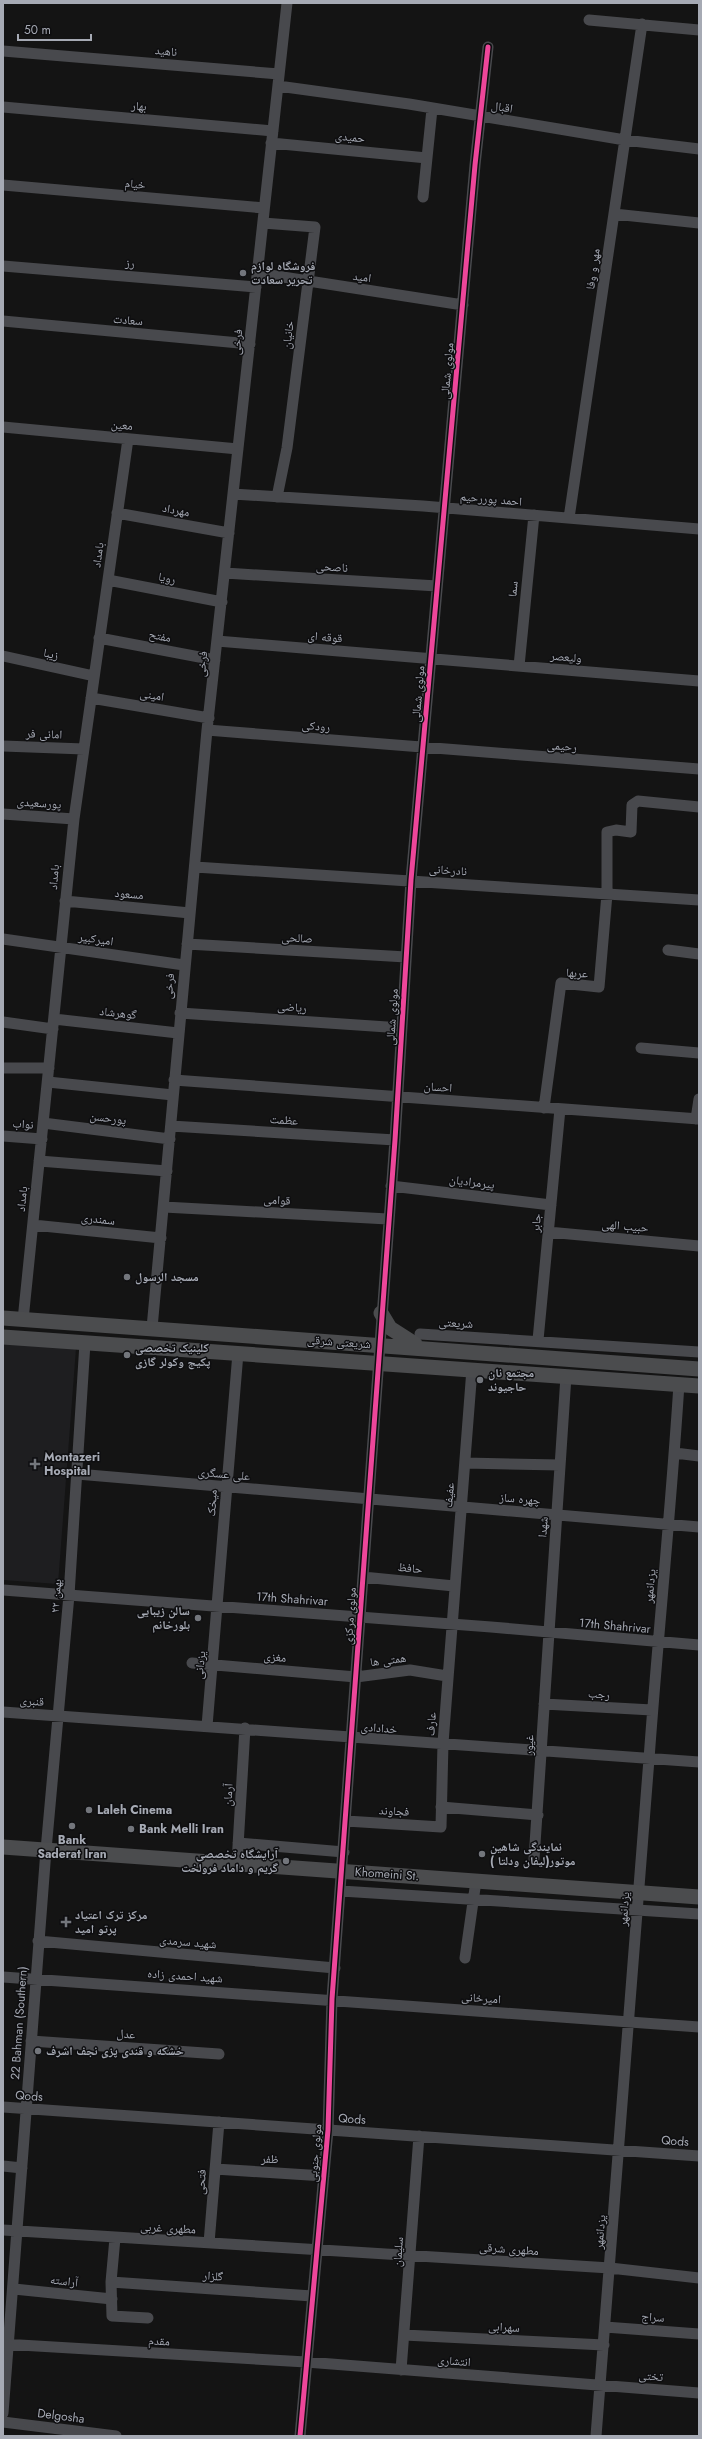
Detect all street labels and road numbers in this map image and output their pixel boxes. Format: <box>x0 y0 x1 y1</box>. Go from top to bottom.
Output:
street label: ناهید <box>154 41 178 61</box>
street label: بهار <box>129 96 148 116</box>
street label: اقبال <box>490 96 514 118</box>
street label: حمیدی <box>334 126 366 148</box>
street label: خیام <box>124 174 147 194</box>
street label: مهر و وفا <box>581 247 605 291</box>
street label: رز <box>124 254 136 272</box>
street label: امید <box>352 267 372 287</box>
street label: سعادت <box>112 310 144 330</box>
street label: خانیان <box>277 319 299 350</box>
street label: فرخی <box>227 328 247 356</box>
street label: مولوی شمالی <box>436 342 458 400</box>
street label: معین <box>110 415 134 435</box>
street label: احمد پوررحیم <box>459 487 523 511</box>
street label: مهرداد <box>161 499 191 521</box>
street label: بامداد <box>87 541 109 569</box>
street label: ناصحی <box>316 557 348 577</box>
street label: رویا <box>157 568 178 589</box>
street label: سما <box>503 580 523 598</box>
street label: مفتح <box>147 625 173 647</box>
street label: قوقه ای <box>307 627 343 647</box>
street label: زیبا <box>42 644 61 664</box>
street label: ولیعصر <box>548 647 583 667</box>
street label: فرخی <box>192 650 212 678</box>
street label: مولوی شمالی <box>407 665 429 723</box>
street label: امینی <box>139 684 166 706</box>
street label: رودکی <box>301 716 331 736</box>
street label: امانی فر <box>24 724 63 744</box>
street label: رحیمی <box>547 736 578 756</box>
street label: پورسعیدی <box>16 792 62 814</box>
street label: نادرخانی <box>428 860 468 880</box>
street label: بامداد <box>44 864 64 890</box>
street label: مسعود <box>114 884 144 904</box>
street label: امیرکبیر <box>76 928 115 950</box>
street label: صالحی <box>281 928 313 948</box>
street label: عربها <box>566 963 588 983</box>
street label: فرخی <box>159 972 179 1000</box>
street label: مولوی شمالی <box>381 988 403 1046</box>
street label: ریاضی <box>277 997 308 1017</box>
street label: گوهرشاد <box>98 1002 138 1024</box>
street label: احسان <box>423 1077 453 1097</box>
street label: پورحسن <box>89 1107 128 1129</box>
street label: عظمت <box>269 1110 299 1130</box>
street label: نواب <box>12 1114 34 1134</box>
street label: پیرمرادیان <box>448 1170 496 1194</box>
street label: بامداد <box>12 1185 32 1213</box>
street label: قوامی <box>263 1190 291 1210</box>
street label: سمندری <box>80 1208 116 1230</box>
street label: جابر <box>526 1212 546 1234</box>
street label: حبیب الهی <box>601 1215 650 1237</box>
street label: شریعتی <box>438 1313 474 1333</box>
street label: شریعتی شرقی <box>306 1331 372 1353</box>
street label: علی عسگری <box>197 1463 251 1485</box>
street label: عفیف <box>439 1482 459 1508</box>
street label: چهره ساز <box>498 1488 542 1510</box>
street label: میخک <box>202 1489 222 1517</box>
street label: شهدا <box>533 1516 553 1538</box>
street label: حافظ <box>397 1558 424 1578</box>
street label: یزدانمهر <box>639 1568 661 1605</box>
street label: ۲۲ بهمن <box>46 1578 66 1614</box>
street label: مولوی مرکزی <box>339 1587 361 1645</box>
street label: 17th Shahrivar <box>256 1588 329 1611</box>
street label: 17th Shahrivar <box>578 1614 652 1638</box>
street label: مغزی <box>263 1647 287 1667</box>
street label: همتی ها <box>369 1649 407 1671</box>
street label: یزدانی <box>190 1650 210 1680</box>
street label: رجب <box>587 1684 611 1704</box>
street label: قنبری <box>19 1691 45 1711</box>
street label: عارف <box>421 1711 441 1737</box>
street label: خدادادی <box>360 1718 398 1738</box>
street label: غیور <box>519 1734 539 1757</box>
street label: آرمان <box>218 1782 238 1807</box>
street label: فجاوند <box>378 1801 410 1821</box>
street label: Khomeini St. <box>354 1863 420 1885</box>
street label: یزدانمهر <box>614 1891 634 1928</box>
street label: شهید سرمدی <box>159 1931 217 1953</box>
street label: شهید احمدی زاده <box>147 1964 223 1988</box>
street label: 22 Bahman (Southern) <box>6 1966 32 2080</box>
street label: امیرخانی <box>461 1988 502 2008</box>
street label: عدل <box>116 2024 136 2044</box>
street label: Qods <box>15 2086 44 2106</box>
street label: Qods <box>338 2109 367 2129</box>
street label: مولوی جنوبی <box>303 2123 327 2183</box>
street label: Qods <box>661 2131 690 2151</box>
street label: ظفر <box>260 2150 279 2168</box>
street label: فتحی <box>191 2169 211 2195</box>
street label: یزدانمهر <box>589 2214 610 2251</box>
street label: مطهری غربی <box>140 2218 196 2238</box>
street label: سلیمان <box>388 2236 408 2268</box>
street label: مطهری شرقی <box>479 2238 539 2260</box>
street label: گلزار <box>201 2266 224 2286</box>
street label: آراسته <box>49 2271 80 2292</box>
street label: سراج <box>641 2307 665 2327</box>
street label: سهرابی <box>488 2317 520 2337</box>
street label: مقدم <box>148 2331 170 2351</box>
street label: انتشاری <box>437 2351 471 2371</box>
street label: تختی <box>638 2366 665 2386</box>
street label: Delgosha <box>36 2404 86 2428</box>

